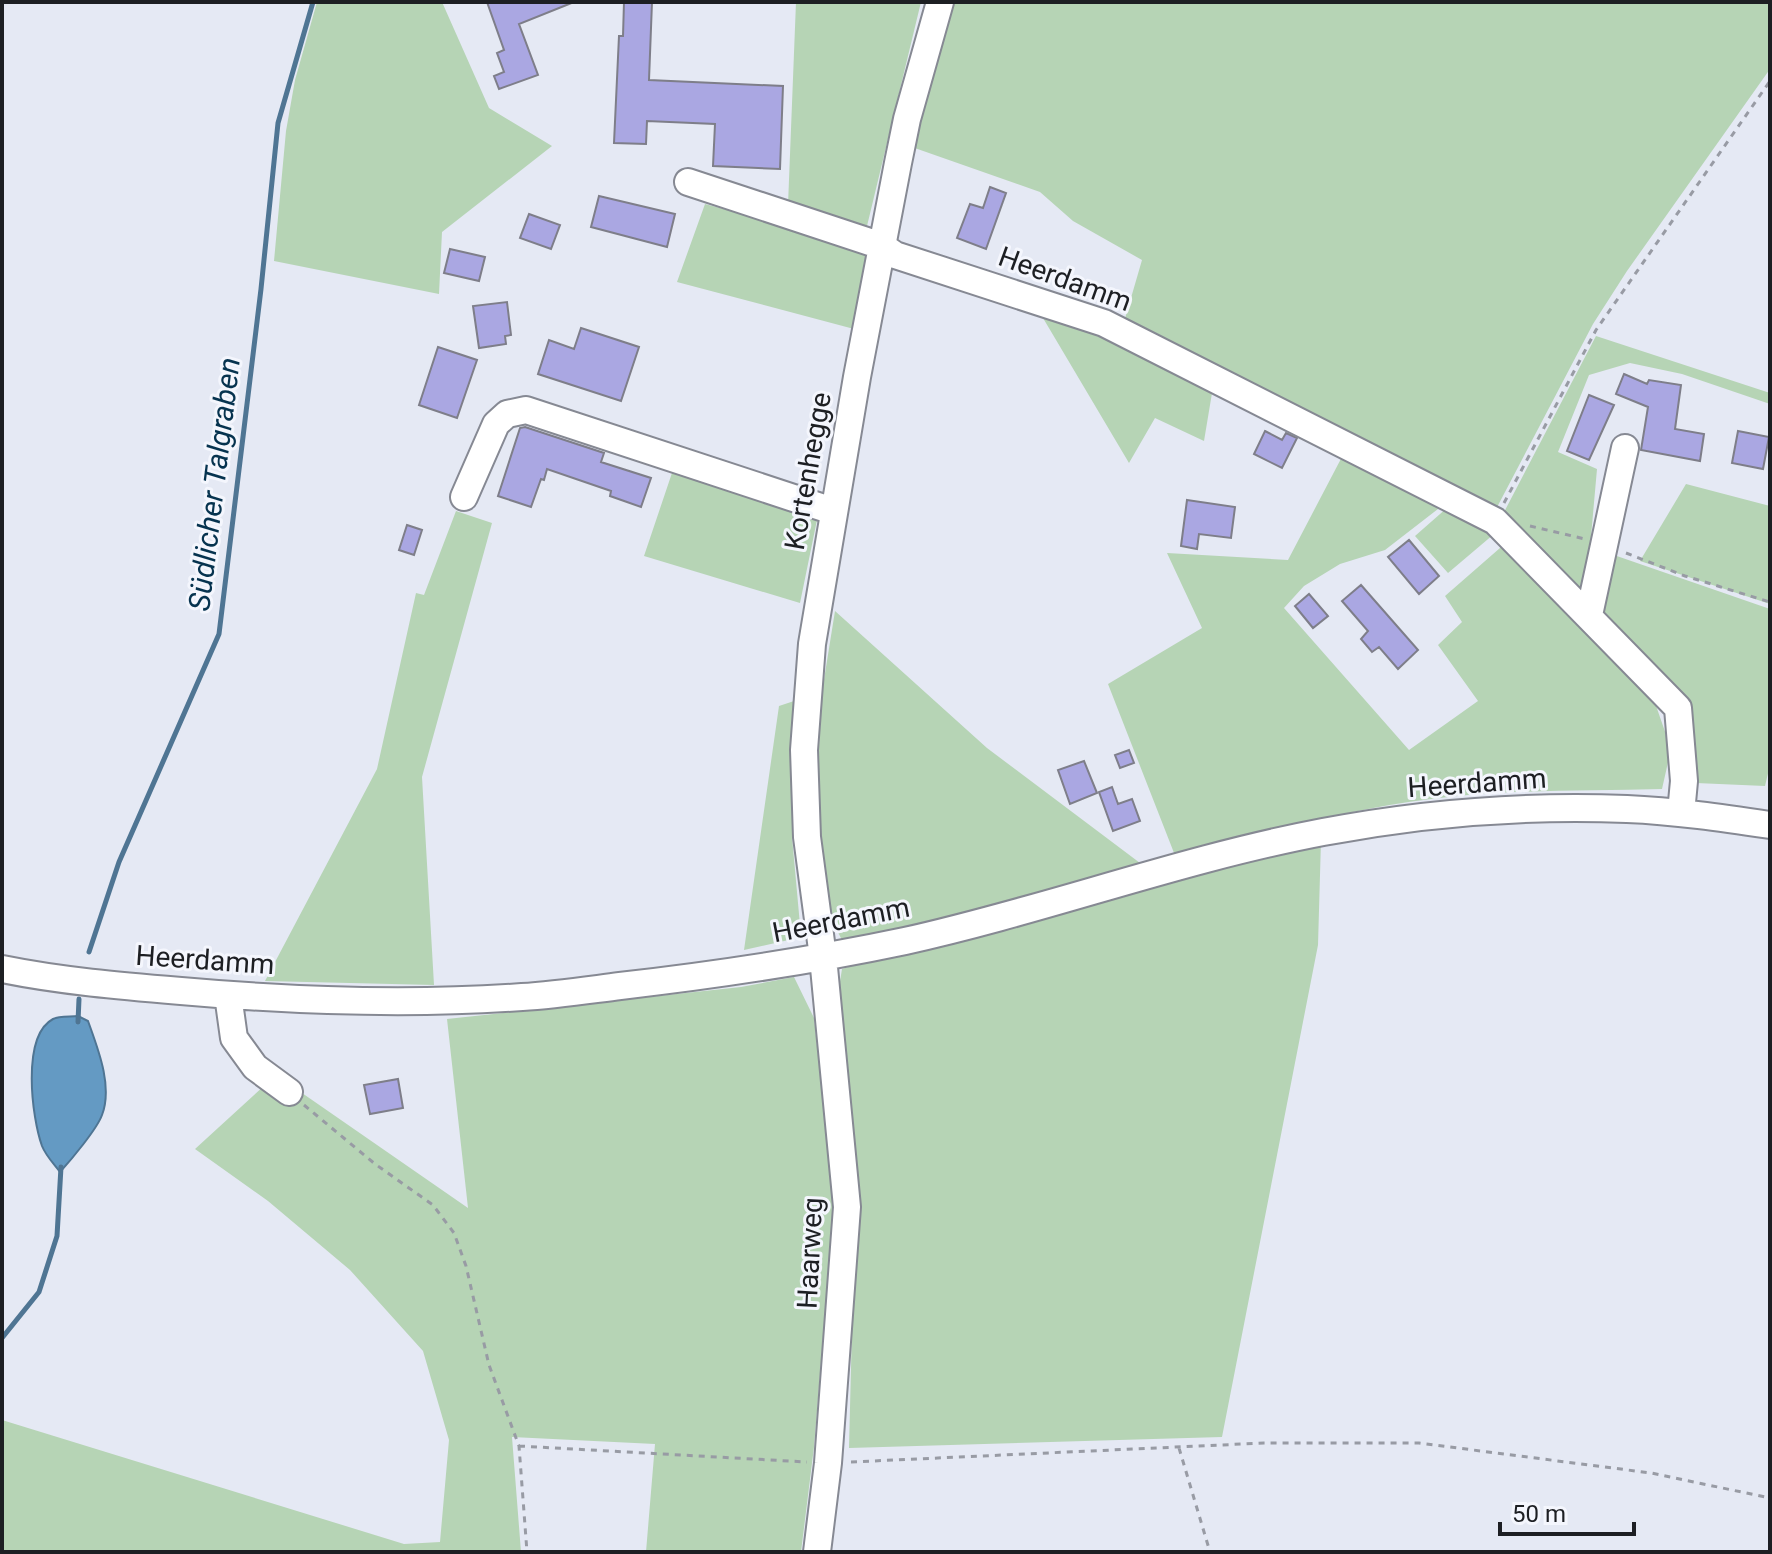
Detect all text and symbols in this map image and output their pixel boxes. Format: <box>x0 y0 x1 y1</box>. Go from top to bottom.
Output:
street label: Heerdamm <box>994 240 1136 318</box>
water label: Südlicher Talgraben <box>181 355 247 613</box>
street label: Kortenhegge <box>778 390 838 552</box>
street label: Heerdamm <box>1407 762 1547 804</box>
street label: Heerdamm <box>770 891 912 949</box>
street label: Heerdamm <box>135 939 275 981</box>
street label: Haarweg <box>791 1196 829 1310</box>
scale bar <box>1500 1486 1634 1536</box>
text: 50 m <box>1512 1500 1566 1528</box>

